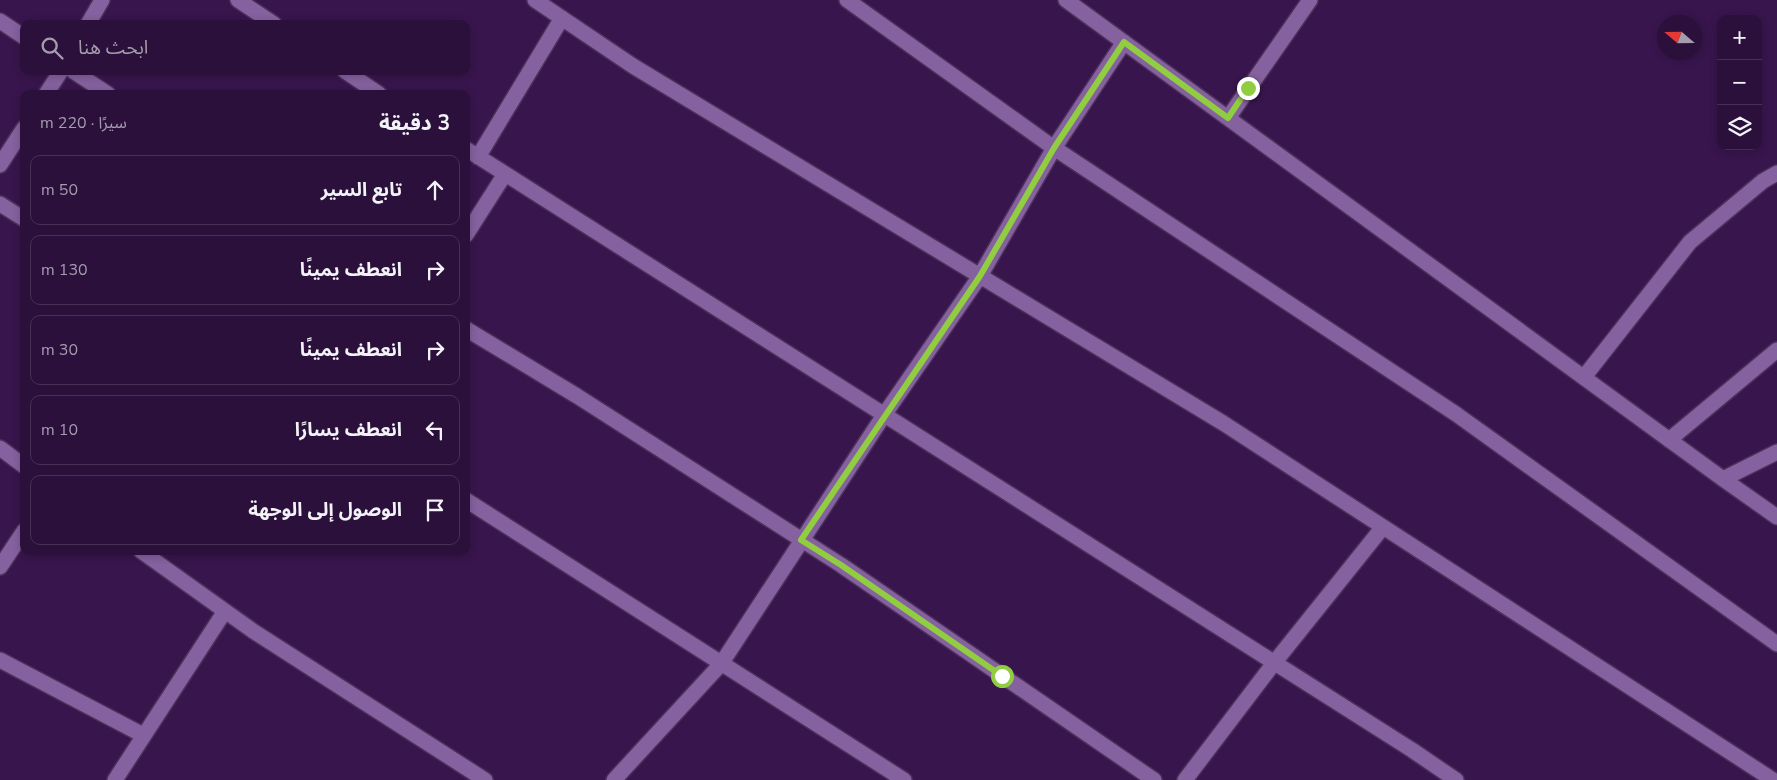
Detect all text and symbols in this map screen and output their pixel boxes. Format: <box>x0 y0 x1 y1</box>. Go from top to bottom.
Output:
north arrow <box>1657 15 1702 60</box>
map controls <box>1717 15 1762 150</box>
button: + <box>1717 15 1762 60</box>
search box <box>20 20 470 75</box>
icon: search <box>38 34 66 62</box>
text: ابحث هنا <box>78 35 148 61</box>
button: − <box>1717 60 1762 105</box>
route end <box>1237 77 1260 100</box>
button: layers <box>1717 105 1762 150</box>
text: 3 دقيقة <box>379 109 450 137</box>
text: سيرًا · 220 m <box>40 112 127 134</box>
icon: ahead <box>421 176 449 204</box>
text: تابع السير <box>321 177 402 203</box>
text: 50 m <box>41 179 78 201</box>
icon: right <box>421 256 449 284</box>
text: انعطف يمينًا <box>300 257 402 283</box>
text: 130 m <box>41 259 88 281</box>
icon: right <box>421 336 449 364</box>
text: انعطف يمينًا <box>300 337 402 363</box>
text: 30 m <box>41 339 78 361</box>
icon: left <box>421 416 449 444</box>
text: انعطف يسارًا <box>295 417 402 443</box>
text: 10 m <box>41 419 78 441</box>
icon: arrive <box>421 496 449 524</box>
text: الوصول إلى الوجهة <box>248 497 402 523</box>
route start <box>991 665 1014 688</box>

